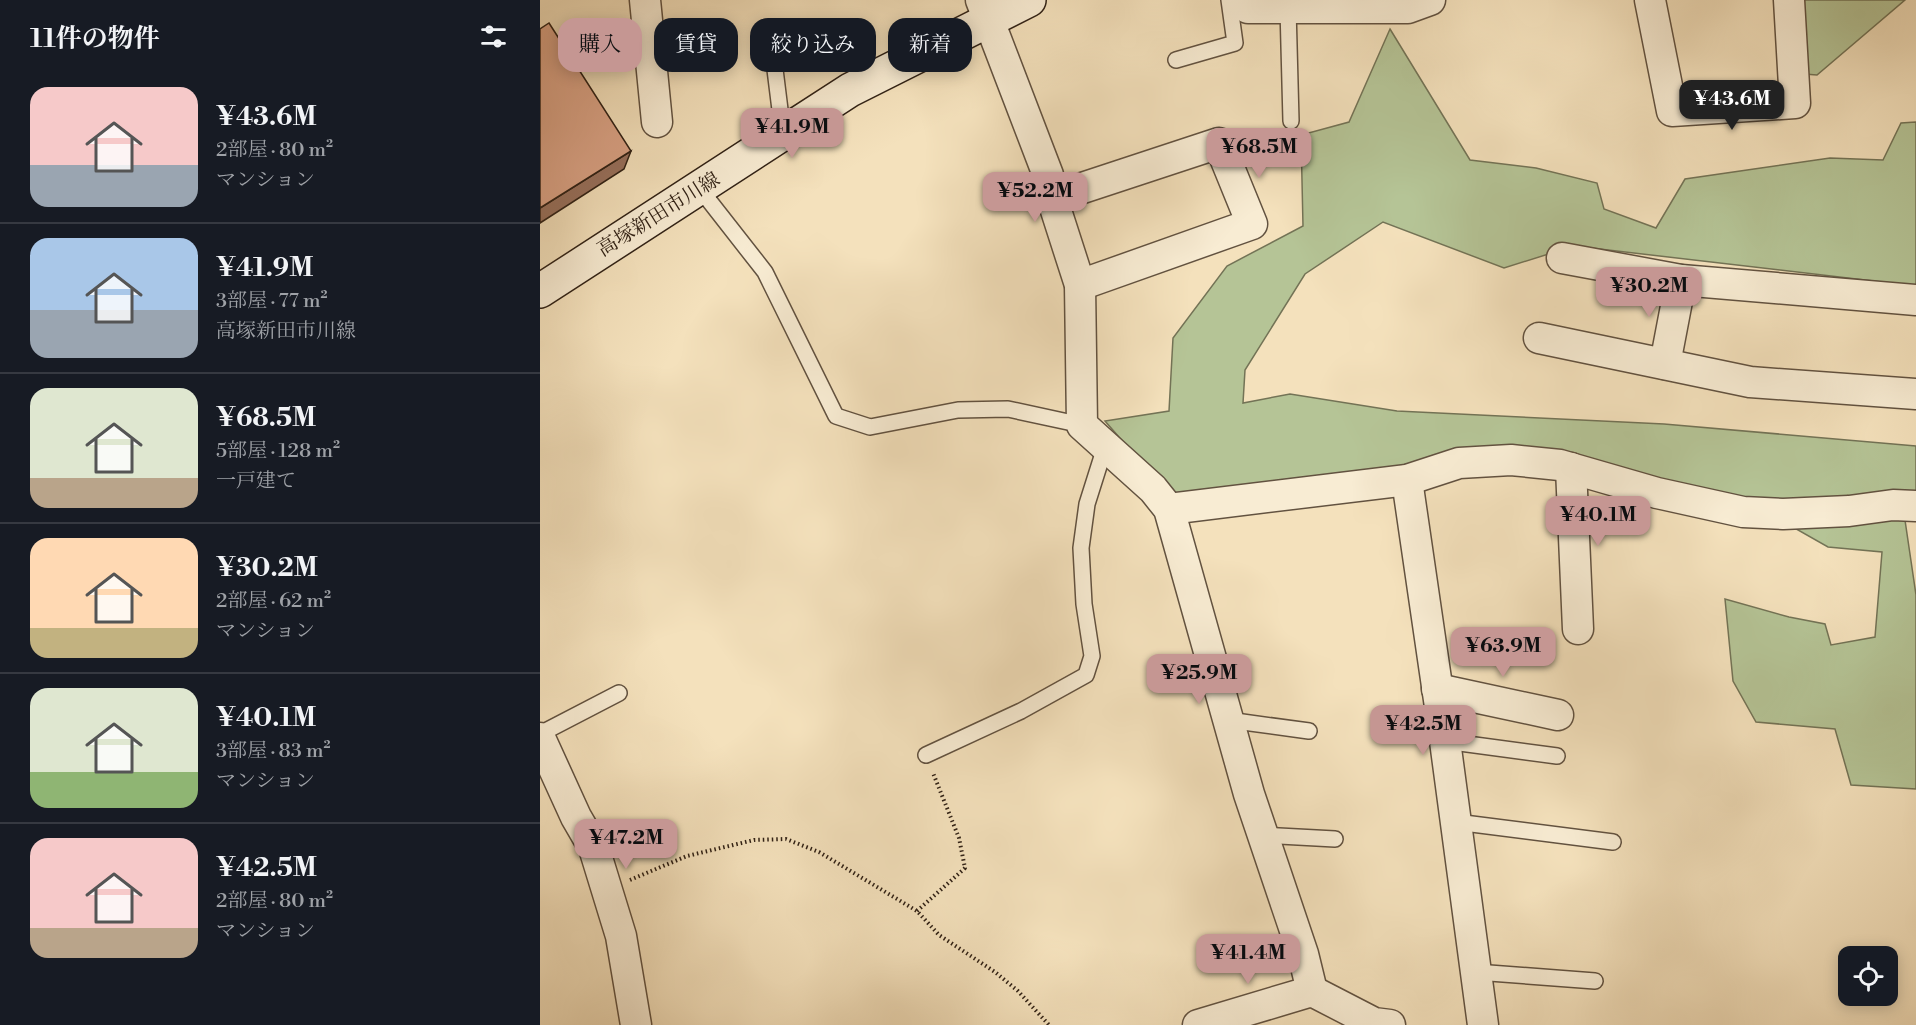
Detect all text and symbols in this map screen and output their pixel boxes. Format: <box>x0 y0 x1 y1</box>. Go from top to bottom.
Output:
chip: 購入 <box>558 18 642 72</box>
chip: 賃貸 <box>654 18 738 72</box>
chip: 絞り込み <box>750 18 876 72</box>
chip: 新着 <box>888 18 972 72</box>
icon: filters <box>477 20 510 53</box>
text: 11件の物件 <box>30 23 160 55</box>
pin: ¥43.6M <box>1683 80 1781 131</box>
text: ¥43.6M <box>1693 87 1771 112</box>
text: ¥43.6M <box>216 101 317 133</box>
pin: ¥41.9M <box>743 108 841 159</box>
icon: home <box>78 111 150 183</box>
text: ¥41.9M <box>755 115 829 140</box>
pin: ¥68.5M <box>1210 128 1308 179</box>
text: ¥68.5M <box>1220 135 1298 160</box>
text: 2部屋 · 80 m² <box>216 138 333 163</box>
street label: 高塚新田市川線 <box>593 167 725 263</box>
text: マンション <box>216 168 315 193</box>
pin: ¥52.2M <box>986 172 1084 223</box>
text: ¥52.2M <box>997 179 1073 204</box>
text: ¥41.9M <box>216 252 313 284</box>
icon: home <box>78 262 150 334</box>
pin: ¥30.2M <box>1600 267 1698 318</box>
text: ¥30.2M <box>1610 274 1688 299</box>
text: 3部屋 · 77 m² <box>216 289 327 314</box>
text: 高塚新田市川線 <box>216 319 356 344</box>
text: ¥68.5M <box>216 402 316 434</box>
icon: home <box>78 412 150 484</box>
text: 5部屋 · 128 m² <box>216 439 340 464</box>
text: 一戸建て <box>216 469 296 494</box>
pin: ¥40.1M <box>1549 496 1647 547</box>
text: ¥40.1M <box>1559 503 1637 528</box>
text: ¥30.2M <box>216 552 318 584</box>
icon: home <box>78 562 150 634</box>
text: 2部屋 · 62 m² <box>216 589 331 614</box>
text: マンション <box>216 619 315 644</box>
pin: ¥63.9M <box>1454 627 1552 678</box>
text: ¥63.9M <box>1465 634 1541 659</box>
pin: ¥25.9M <box>1150 654 1248 705</box>
text: ¥25.9M <box>1161 661 1237 686</box>
text: ¥40.1M <box>216 702 316 734</box>
pin: ¥42.5M <box>1374 705 1472 756</box>
icon: home <box>78 712 150 784</box>
text: ¥42.5M <box>1384 712 1462 737</box>
text: 3部屋 · 83 m² <box>216 739 331 764</box>
text: マンション <box>216 769 315 794</box>
pin: ¥47.2M <box>577 819 675 870</box>
text: ¥47.2M <box>588 826 664 851</box>
text: ¥42.5M <box>216 852 317 884</box>
icon: home <box>78 862 150 934</box>
text: 2部屋 · 80 m² <box>216 889 333 914</box>
text: マンション <box>216 919 315 944</box>
pin: ¥41.4M <box>1199 934 1297 985</box>
text: ¥41.4M <box>1210 941 1286 966</box>
map controls <box>1838 946 1898 1006</box>
button: locate <box>1838 946 1898 1006</box>

